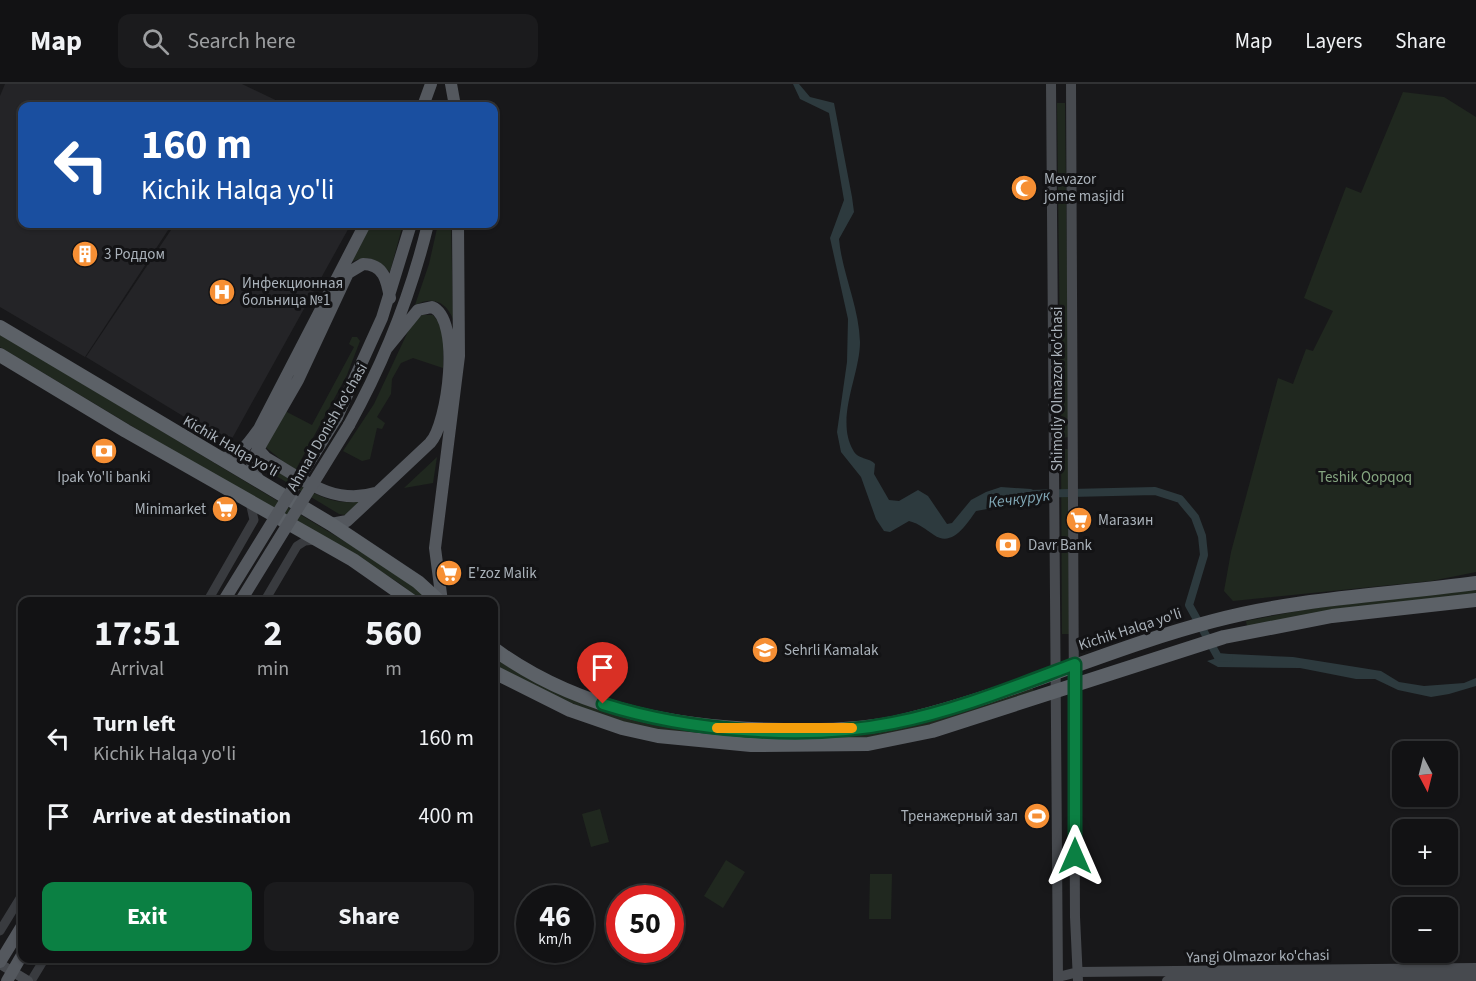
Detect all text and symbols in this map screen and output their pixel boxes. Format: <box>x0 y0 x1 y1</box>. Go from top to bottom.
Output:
search box <box>118 14 538 68</box>
text: Map <box>30 21 82 61</box>
icon: search <box>139 25 172 58</box>
text: Search here <box>187 25 296 57</box>
text: Map <box>1235 26 1272 56</box>
text: Layers <box>1305 26 1362 56</box>
text: Share <box>1395 26 1446 56</box>
text: 160 m <box>141 115 252 175</box>
icon: left <box>42 126 120 204</box>
place label: Mevazor jome masjidi <box>1043 169 1124 207</box>
text: Kichik Halqa yo'li <box>141 171 334 210</box>
mosque icon: Mevazor jome masjidi <box>1009 173 1039 203</box>
building icon: 3 Роддом <box>70 239 100 269</box>
place label: 3 Роддом <box>104 244 165 265</box>
place label: Инфекционная больница №1 <box>242 273 343 311</box>
hospital icon: Инфекционная больница №1 <box>207 277 237 307</box>
street label: Shimoliy Olmazor ko'chasi <box>1047 307 1068 471</box>
street label: Ahmad Donish ko'chasi <box>282 359 373 495</box>
street label: Kichik Halqa yo'li <box>179 410 283 482</box>
bank icon: Ipak Yo'li banki <box>89 436 119 466</box>
place label: Ipak Yo'li banki <box>57 467 151 488</box>
park label: Teshik Qopqoq <box>1318 467 1412 488</box>
water label: Кечкурук <box>987 484 1052 514</box>
supermarket icon: Minimarket <box>210 494 240 524</box>
place label: Minimarket <box>135 499 206 520</box>
supermarket icon: Магазин <box>1064 505 1094 535</box>
place label: Магазин <box>1098 510 1153 531</box>
bank icon: Davr Bank <box>993 530 1023 560</box>
place label: Davr Bank <box>1028 535 1093 556</box>
supermarket icon: E'zoz Malik <box>434 558 464 588</box>
place label: E'zoz Malik <box>468 563 537 584</box>
street label: Kichik Halqa yo'li <box>1076 603 1184 656</box>
text: 17:51 <box>94 608 181 659</box>
text: 2 <box>263 608 282 659</box>
text: 560 <box>365 608 422 659</box>
school or university icon: Sehrli Kamalak <box>750 635 780 665</box>
place label: Sehrli Kamalak <box>784 640 879 661</box>
pin <box>577 642 628 704</box>
icon: arrive <box>586 651 619 684</box>
text: Arrival <box>110 655 164 683</box>
text: min <box>257 655 289 683</box>
text: m <box>385 655 402 683</box>
text: Turn left <box>93 708 175 740</box>
icon: left <box>42 722 75 755</box>
text: 160 m <box>419 722 474 754</box>
text: Kichik Halqa yo'li <box>93 740 236 768</box>
north arrow <box>1392 741 1458 807</box>
map controls <box>1392 741 1458 963</box>
icon: arrive <box>42 800 75 833</box>
text: Arrive at destination <box>93 800 291 832</box>
text: 400 m <box>419 800 474 832</box>
sports icon: Тренажерный зал <box>1022 801 1052 831</box>
place label: Тренажерный зал <box>901 806 1018 827</box>
button: + <box>1392 819 1458 885</box>
position arrow <box>1043 824 1107 888</box>
button: Exit <box>42 882 252 951</box>
button: Share <box>264 882 474 951</box>
speed limit sign: 50 <box>606 885 684 963</box>
text: 46 <box>539 895 571 938</box>
button: − <box>1392 897 1458 963</box>
text: km/h <box>538 929 572 950</box>
street label: Yangi Olmazor ko'chasi <box>1185 945 1330 968</box>

